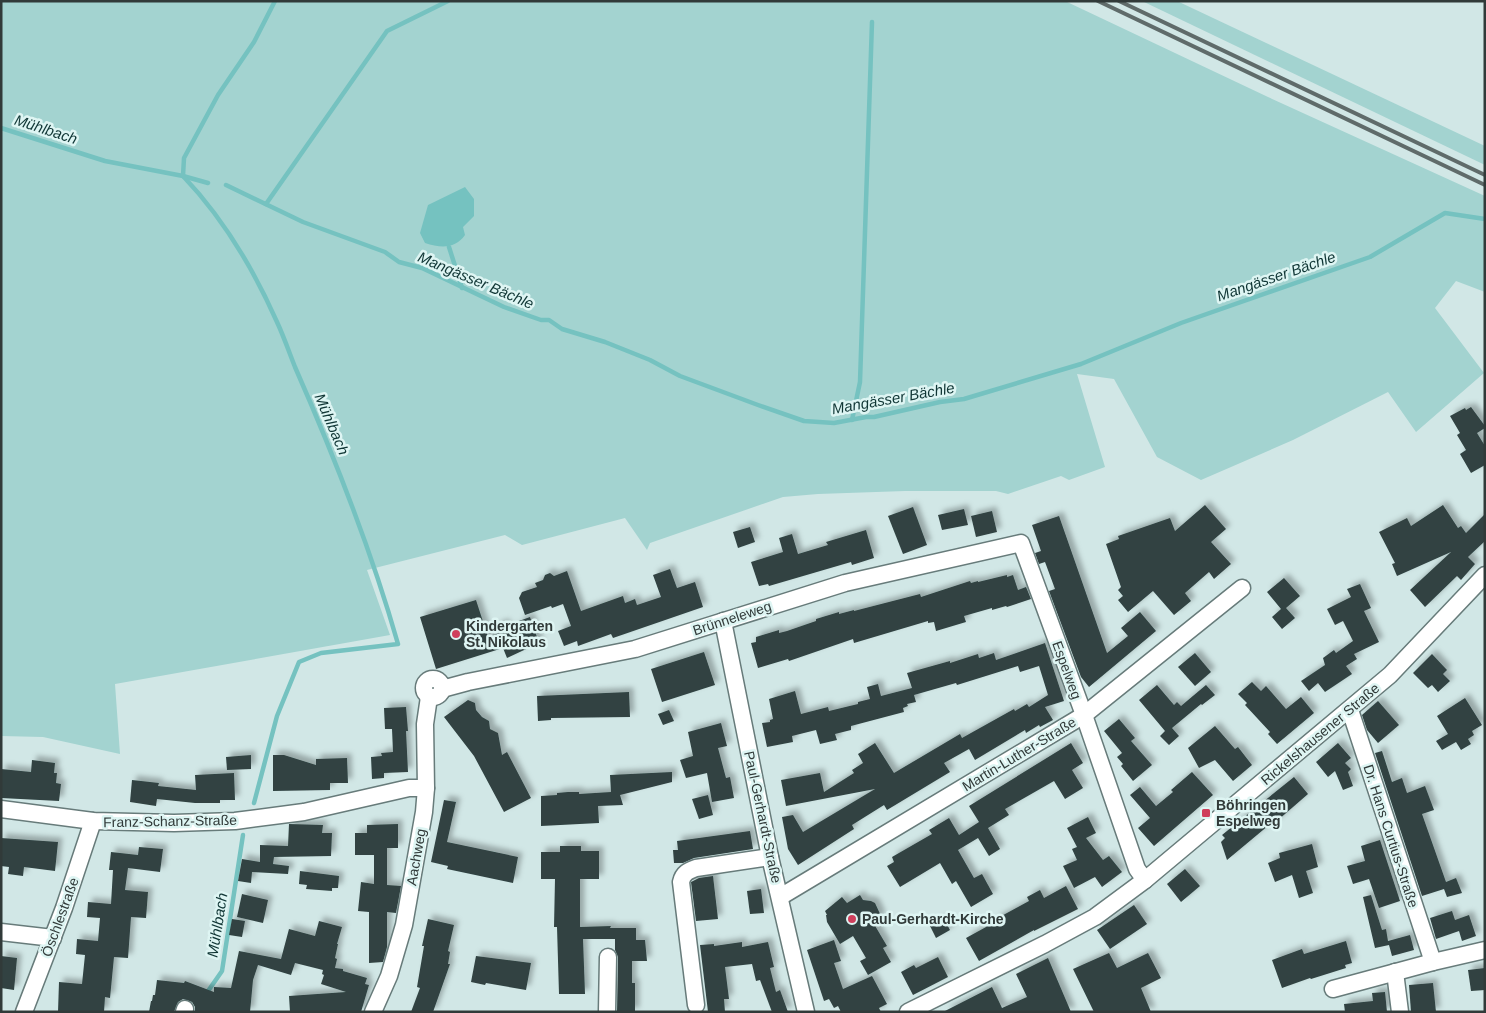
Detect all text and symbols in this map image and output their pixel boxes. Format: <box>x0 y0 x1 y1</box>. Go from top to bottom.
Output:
water label: Mühlbach <box>12 111 80 147</box>
water label: Mangässer Bächle <box>415 248 537 312</box>
water label: Mangässer Bächle <box>1214 248 1338 304</box>
water label: Mangässer Bächle <box>830 379 956 417</box>
water label: Mühlbach <box>311 391 353 457</box>
street label: Brünneleweg <box>691 598 773 638</box>
place label: Kindergarten St. Nikolaus <box>466 618 553 650</box>
marker: Kindergarten St. Nikolaus <box>450 628 462 640</box>
street label: Espelweg <box>1049 639 1085 701</box>
street label: Rickelshausener Straße <box>1258 680 1383 788</box>
street label: Martin-Luther-Straße <box>959 714 1079 794</box>
street label: Paul-Gerhardt-Straße <box>741 750 785 885</box>
street label: Dr. Hans Curtius-Straße <box>1360 762 1422 910</box>
place label: Böhringen Espelweg <box>1216 797 1286 829</box>
marker: Böhringen Espelweg <box>1200 807 1212 819</box>
street label: Franz-Schanz-Straße <box>103 812 237 830</box>
street label: Aachweg <box>403 827 429 887</box>
street label: Öschlestraße <box>37 875 82 959</box>
water label: Mühlbach <box>204 892 230 958</box>
place label: Paul-Gerhardt-Kirche <box>862 911 1004 927</box>
marker: Paul-Gerhardt-Kirche <box>846 913 858 925</box>

